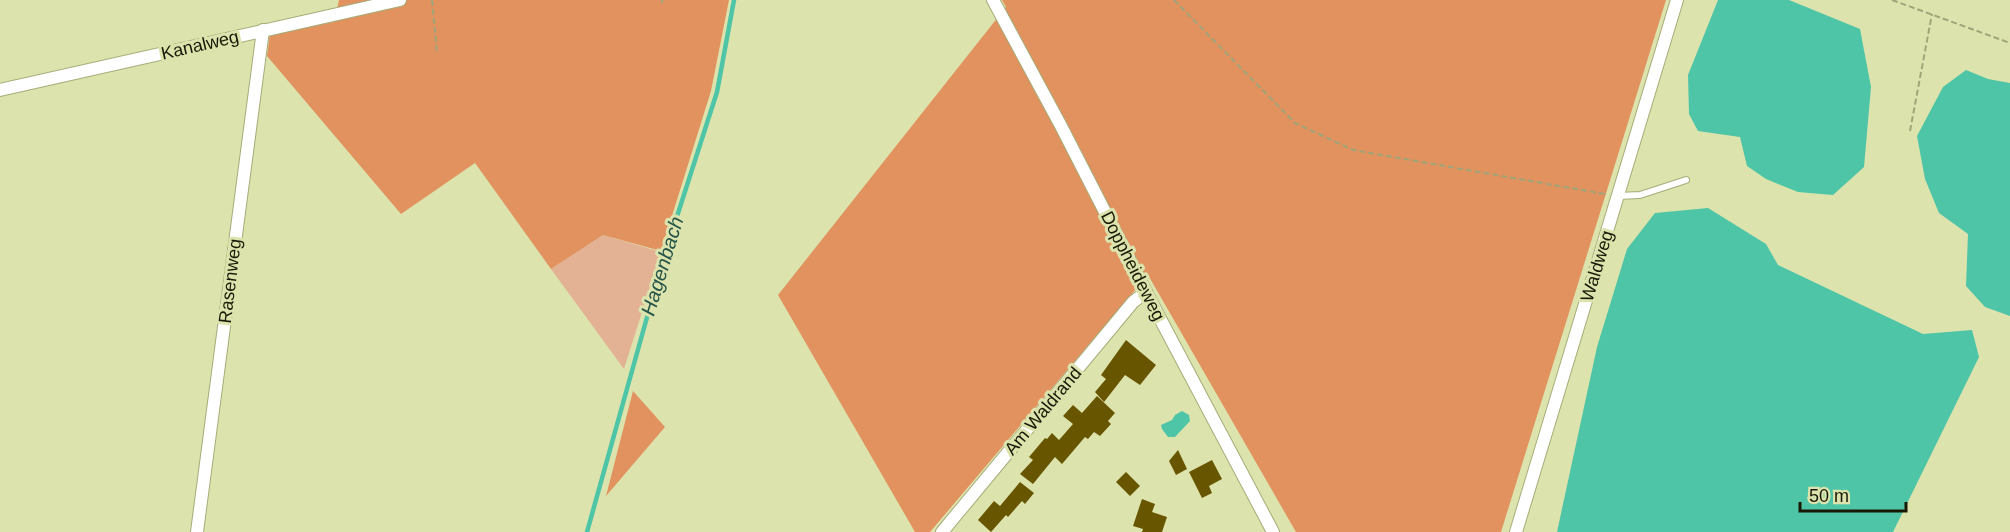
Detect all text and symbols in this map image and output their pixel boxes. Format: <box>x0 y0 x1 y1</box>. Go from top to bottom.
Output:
street label: Kanalweg <box>159 26 241 64</box>
street label: Doppheideweg <box>1097 208 1169 324</box>
water label: Hagenbach <box>637 214 687 318</box>
street label: Waldweg <box>1577 228 1617 304</box>
street label: Rasenweg <box>215 238 245 324</box>
street label: Am Waldrand <box>1001 363 1085 459</box>
scale bar <box>1800 475 1906 513</box>
text: 50 m <box>1809 486 1849 506</box>

